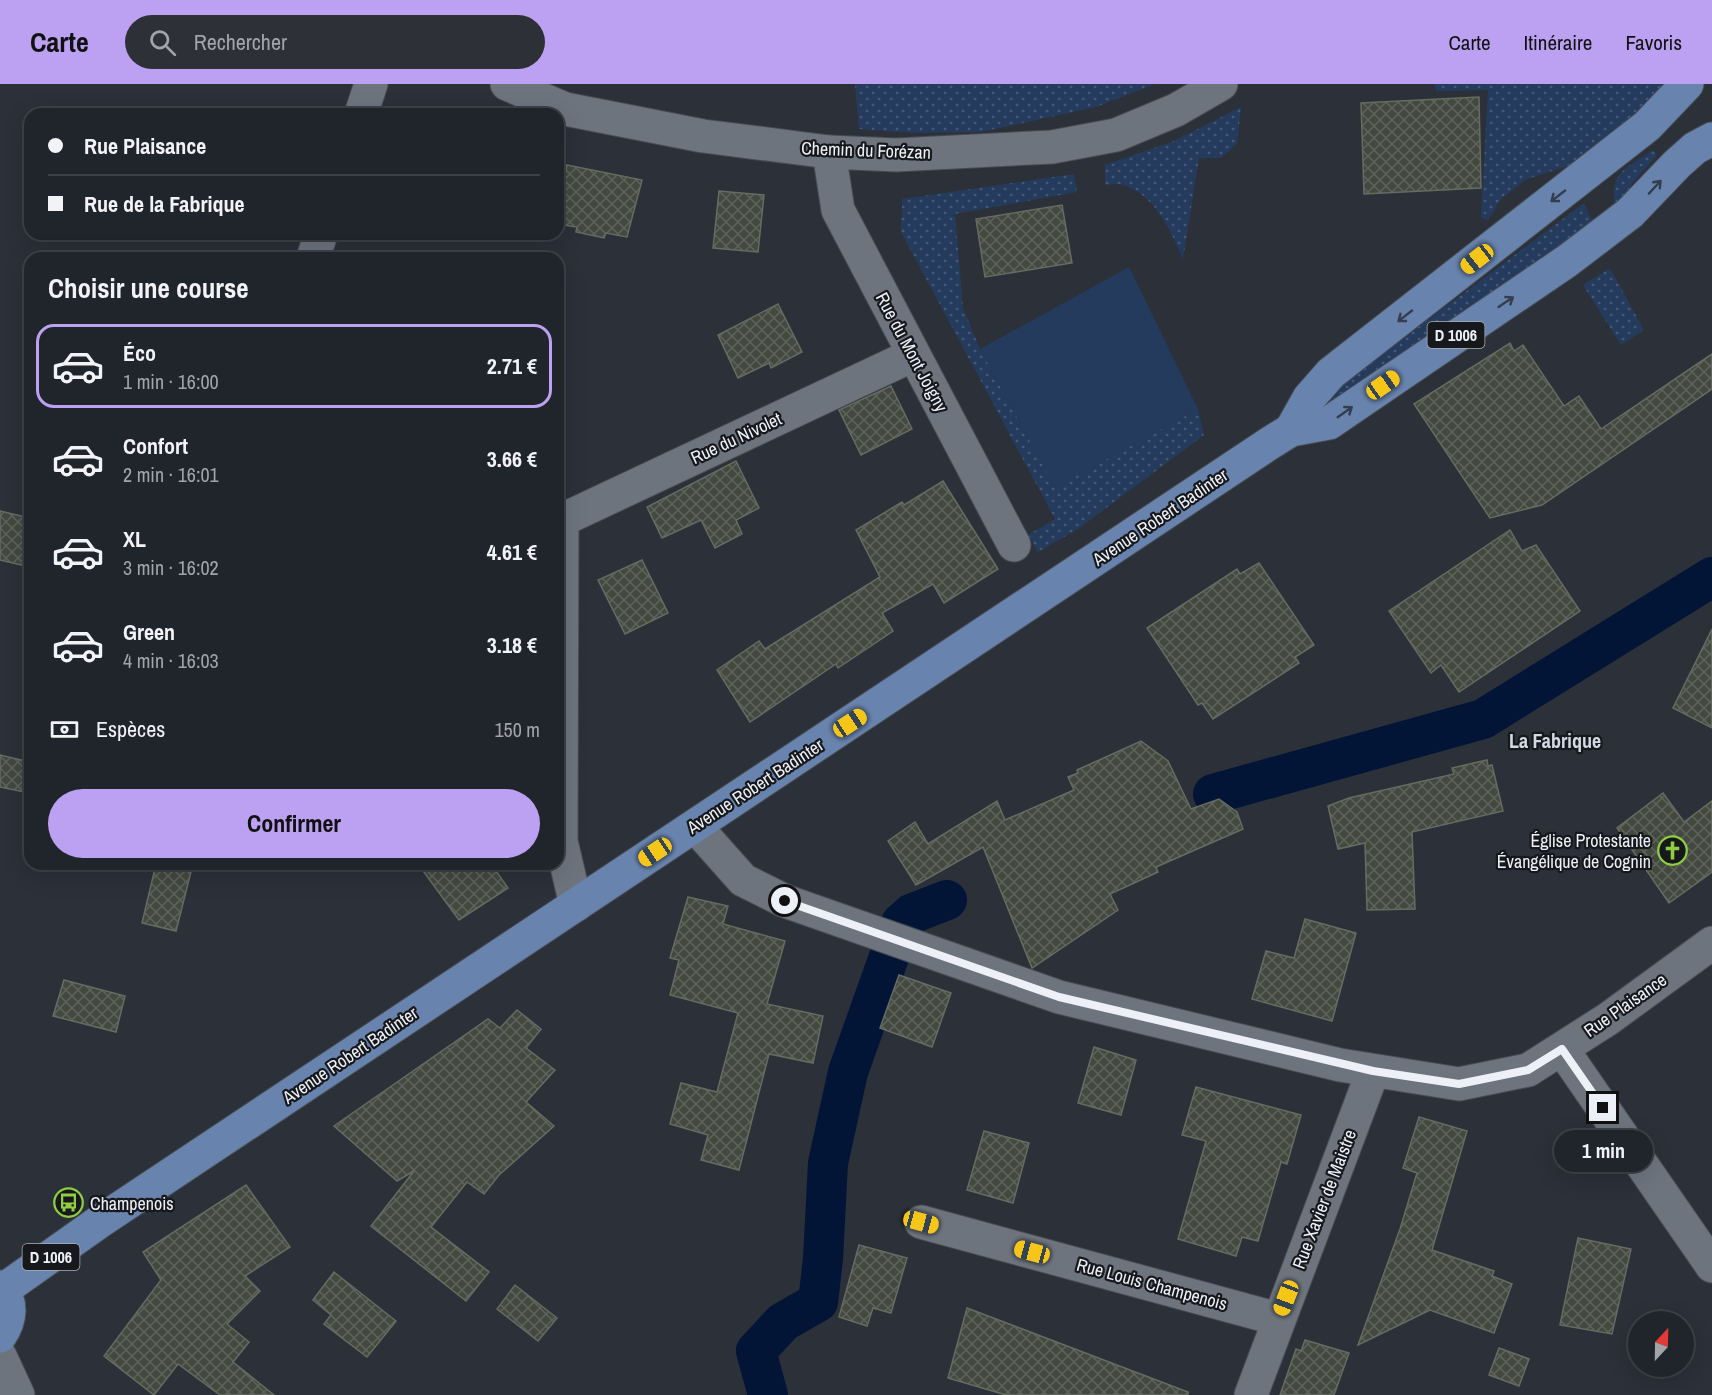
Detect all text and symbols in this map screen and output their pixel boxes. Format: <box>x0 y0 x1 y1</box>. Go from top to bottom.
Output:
search box <box>125 15 545 69</box>
text: Carte <box>30 23 89 61</box>
icon: search <box>146 26 179 59</box>
text: Rechercher <box>194 27 287 57</box>
text: Carte <box>1448 28 1491 57</box>
text: Itinéraire <box>1524 28 1592 57</box>
text: Favoris <box>1625 28 1682 57</box>
text: Rue Plaisance <box>84 131 206 161</box>
street label: Chemin du Forézan <box>801 135 931 165</box>
one-way arrow <box>1648 179 1663 194</box>
text: Rue de la Fabrique <box>84 189 245 219</box>
one-way arrow <box>1550 189 1566 202</box>
car <box>1457 241 1497 277</box>
text: Choisir une course <box>48 270 249 306</box>
street label: Rue du Mont Joigny <box>870 288 954 417</box>
one-way arrow <box>1497 295 1514 308</box>
one-way arrow <box>1397 309 1413 322</box>
road number: D 1006 <box>1428 322 1484 348</box>
text: Éco <box>123 338 156 368</box>
icon: car <box>51 339 105 393</box>
text: 2.71 € <box>487 351 537 381</box>
car <box>1363 367 1403 403</box>
text: 1 min · 16:00 <box>123 368 219 395</box>
street label: Rue du Nivolet <box>686 406 786 470</box>
one-way arrow <box>1336 406 1353 418</box>
text: Confort <box>123 431 188 461</box>
icon: car <box>51 432 105 486</box>
text: 3.66 € <box>487 444 537 474</box>
text: 2 min · 16:01 <box>123 461 219 488</box>
street label: Avenue Robert Badinter <box>1087 462 1233 572</box>
text: XL <box>123 524 146 554</box>
icon: car <box>51 525 105 579</box>
text: 4.61 € <box>487 537 537 567</box>
text: 3 min · 16:02 <box>123 554 219 581</box>
text: Green <box>123 617 175 647</box>
icon: car <box>51 618 105 672</box>
text: 3.18 € <box>487 630 537 660</box>
text: 4 min · 16:03 <box>123 647 219 674</box>
car <box>830 706 870 740</box>
icon: cash <box>48 713 81 746</box>
text: Espèces <box>96 714 165 744</box>
text: 150 m <box>494 716 540 743</box>
district label: La Fabrique <box>1509 727 1601 754</box>
street label: Avenue Robert Badinter <box>681 732 828 840</box>
button: Confirmer <box>48 789 540 858</box>
place label: Église Protestante Évangélique de Cognin <box>1497 828 1651 874</box>
car <box>635 834 675 870</box>
church icon: Église Protestante Évangélique de Cognin <box>1656 834 1688 866</box>
route start <box>771 887 798 914</box>
street label: Rue Plaisance <box>1579 967 1671 1043</box>
street label: Avenue Robert Badinter <box>277 1000 423 1110</box>
route end <box>1589 1094 1616 1121</box>
street label: Rue Xavier de Maistre <box>1286 1126 1362 1272</box>
callout: 1 min <box>1554 1129 1652 1171</box>
text: 1 min <box>1582 1137 1625 1164</box>
bus stop icon: Champenois <box>53 1187 85 1219</box>
place label: Champenois <box>90 1191 174 1216</box>
car <box>901 1209 941 1235</box>
car <box>1012 1239 1052 1265</box>
road number: D 1006 <box>22 1244 80 1270</box>
street label: Rue Louis Champenois <box>1074 1252 1230 1316</box>
car <box>1271 1278 1301 1318</box>
north arrow <box>1628 1311 1694 1377</box>
map controls <box>1628 1311 1694 1377</box>

